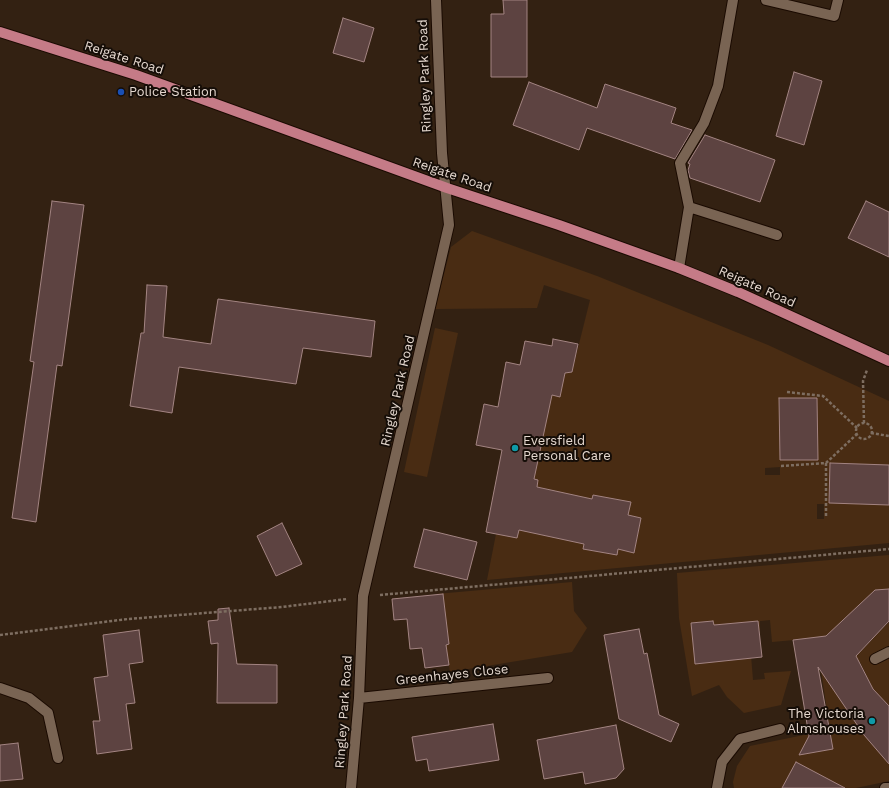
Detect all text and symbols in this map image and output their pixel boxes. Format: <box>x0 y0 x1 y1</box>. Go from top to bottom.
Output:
street label: Ringley Park Road <box>415 19 435 133</box>
street label: Reigate Road <box>82 38 166 78</box>
place label: Police Station <box>129 84 217 100</box>
marker: Police Station <box>116 87 126 97</box>
street label: Reigate Road <box>410 154 494 196</box>
street label: Reigate Road <box>716 263 798 311</box>
street label: Ringley Park Road <box>378 334 418 448</box>
place label: Eversfield Personal Care <box>523 433 611 464</box>
marker: Eversfield Personal Care <box>510 443 520 453</box>
street label: Ringley Park Road <box>332 655 356 769</box>
street label: Greenhayes Close <box>395 661 509 689</box>
place label: The Victoria Almshouses <box>787 706 864 737</box>
marker: The Victoria Almshouses <box>867 716 877 726</box>

